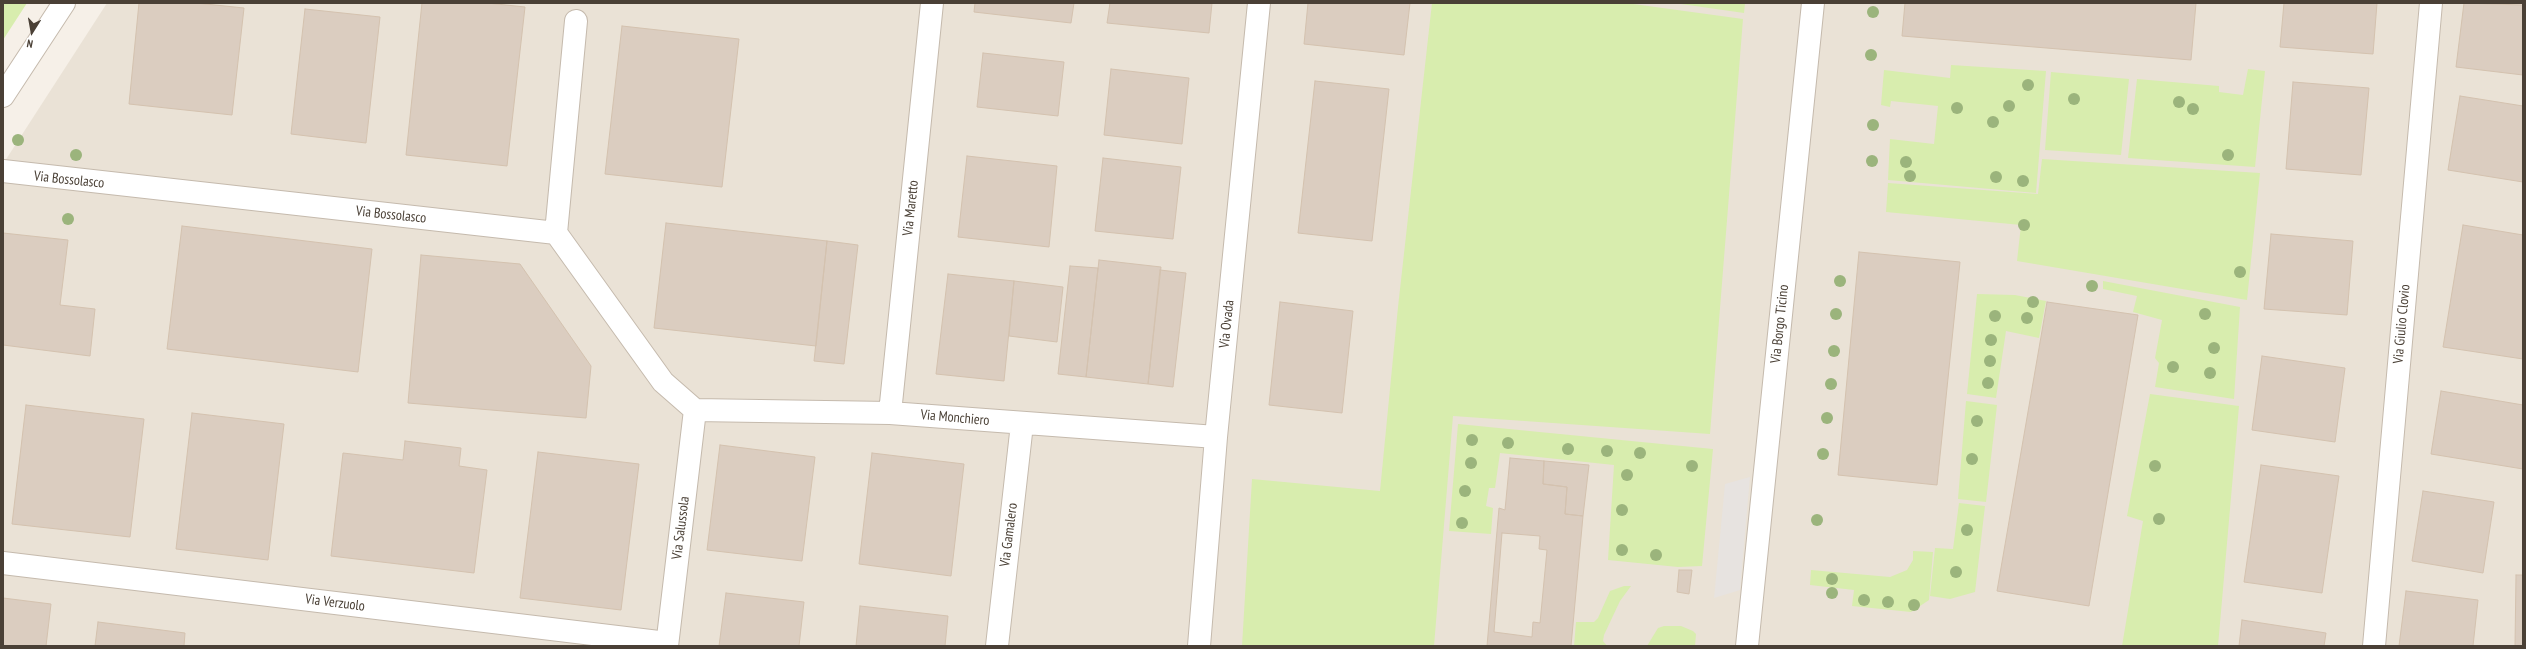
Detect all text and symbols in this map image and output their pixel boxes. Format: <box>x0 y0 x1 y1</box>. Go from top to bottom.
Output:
north arrow <box>12 12 52 52</box>
text: N <box>25 36 34 51</box>
street label: Via Bossolasco <box>33 168 105 192</box>
street label: Via Maretto <box>900 179 922 237</box>
street label: Via Bossolasco <box>355 203 427 227</box>
street label: Via Borgo Ticino <box>1768 284 1792 364</box>
street label: Via Giulio Clovio <box>2390 284 2414 364</box>
street label: Via Ovada <box>1216 299 1238 349</box>
street label: Via Monchiero <box>920 407 990 429</box>
street label: Via Salussola <box>669 496 693 560</box>
street label: Via Gamalero <box>997 502 1021 568</box>
street label: Via Verzuolo <box>304 591 366 615</box>

